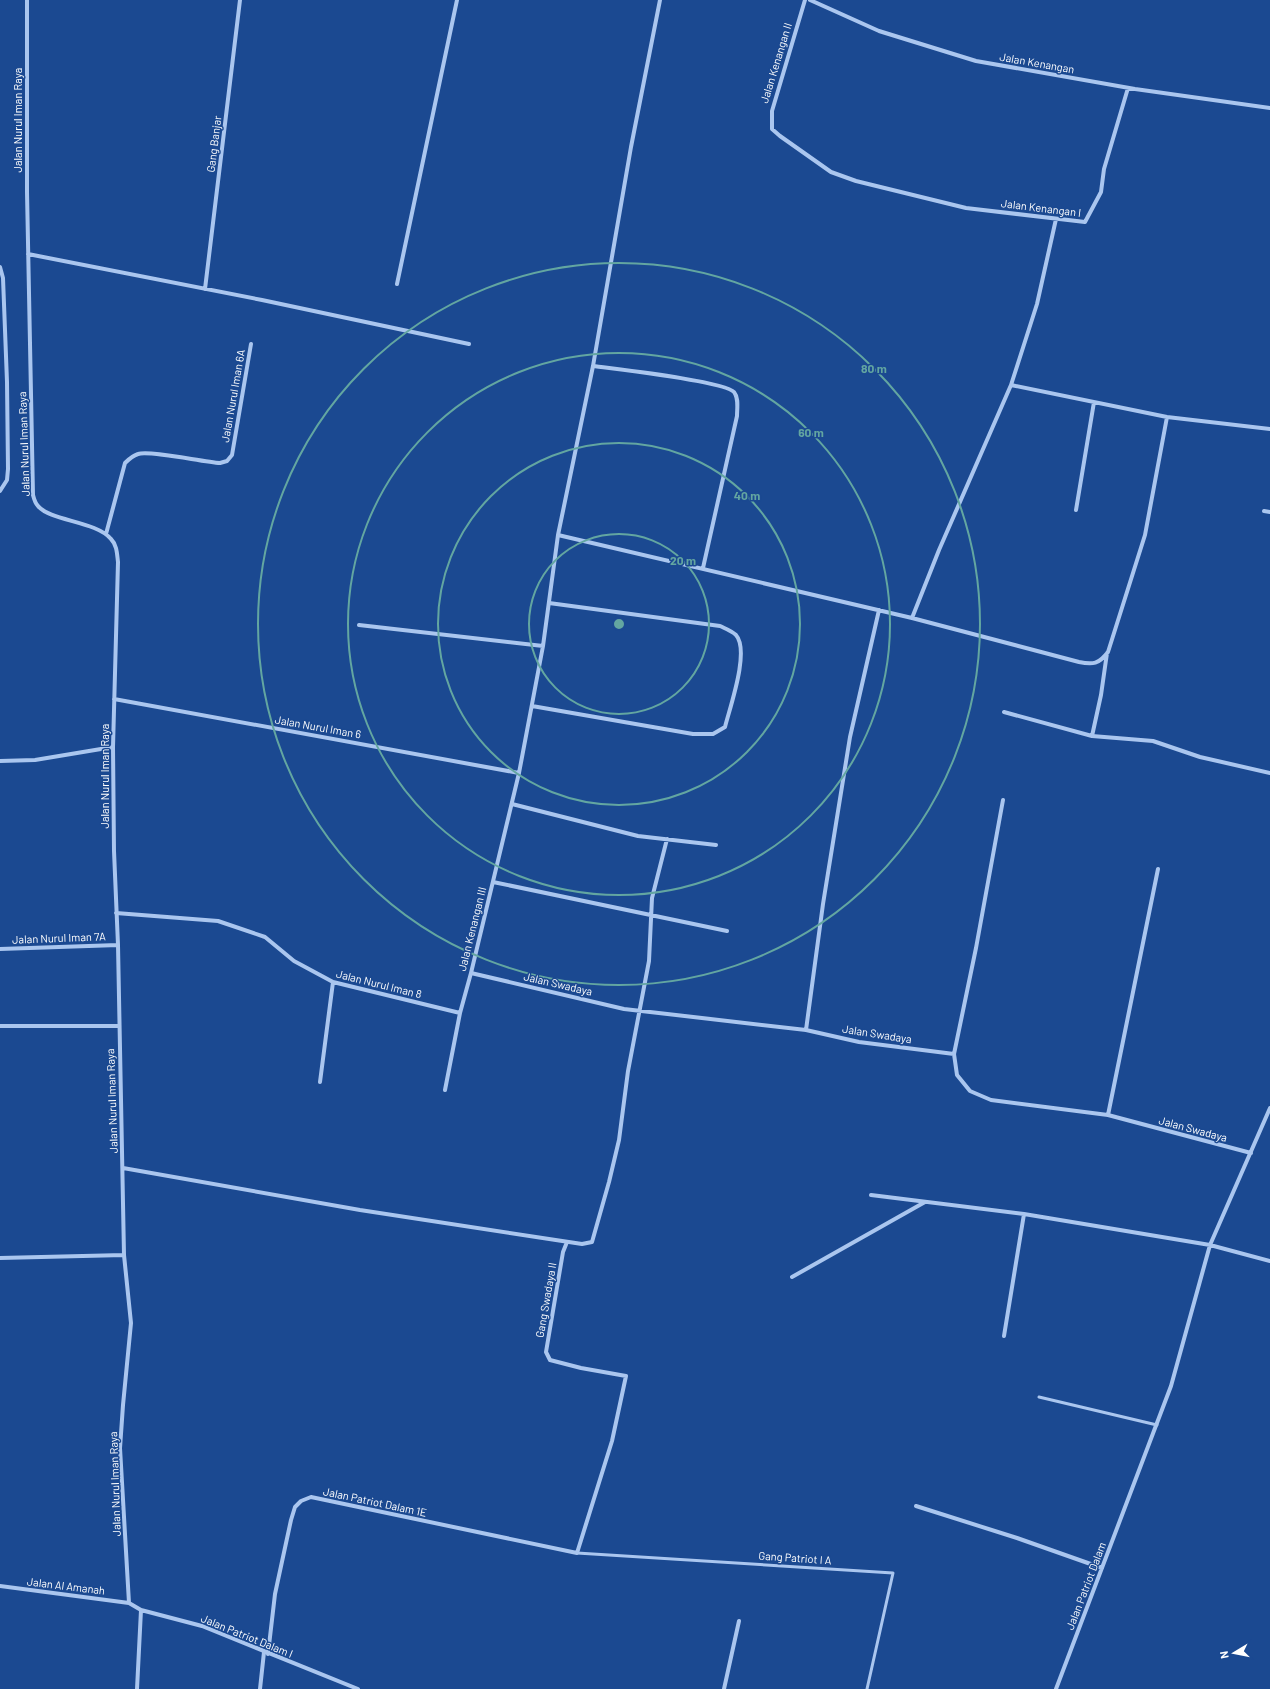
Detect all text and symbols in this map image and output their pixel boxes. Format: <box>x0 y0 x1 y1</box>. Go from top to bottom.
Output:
street label: Jalan Kenangan II <box>757 21 794 105</box>
street label: Jalan Kenangan <box>999 50 1075 75</box>
street label: Jalan Nurul Iman Raya <box>11 68 24 172</box>
street label: Gang Banjar <box>204 115 223 173</box>
street label: Jalan Kenangan I <box>1000 196 1082 219</box>
street label: Jalan Nurul Iman 6A <box>218 348 247 443</box>
text: 80 m <box>861 361 887 375</box>
street label: Jalan Nurul Iman Raya <box>15 391 32 497</box>
text: 60 m <box>798 425 824 439</box>
text: 40 m <box>734 488 760 502</box>
text: 20 m <box>670 553 696 567</box>
centre of rings <box>612 617 626 631</box>
street label: Jalan Nurul Iman 6 <box>274 713 363 741</box>
street label: Jalan Nurul Iman Raya <box>98 724 111 828</box>
street label: Jalan Kenangan III <box>455 885 488 972</box>
street label: Jalan Nurul Iman 7A <box>12 929 106 946</box>
street label: Jalan Nurul Iman 8 <box>335 967 423 1000</box>
street label: Jalan Swadaya <box>522 969 594 998</box>
street label: Jalan Swadaya <box>841 1022 913 1045</box>
street label: Jalan Nurul Iman Raya <box>103 1048 120 1154</box>
street label: Jalan Swadaya <box>1158 1113 1229 1144</box>
street label: Gang Swadaya II <box>532 1261 559 1339</box>
street label: Jalan Nurul Iman Raya <box>106 1431 123 1537</box>
street label: Jalan Patriot Dalam 1E <box>322 1484 428 1519</box>
street label: Jalan Patriot Dalam <box>1063 1540 1108 1631</box>
street label: Gang Patriot I A <box>758 1548 832 1567</box>
street label: Jalan Al Amanah <box>26 1574 106 1597</box>
street label: Jalan Patriot Dalam I <box>199 1611 295 1660</box>
north arrow <box>1214 1633 1254 1673</box>
text: N <box>1217 1650 1231 1660</box>

